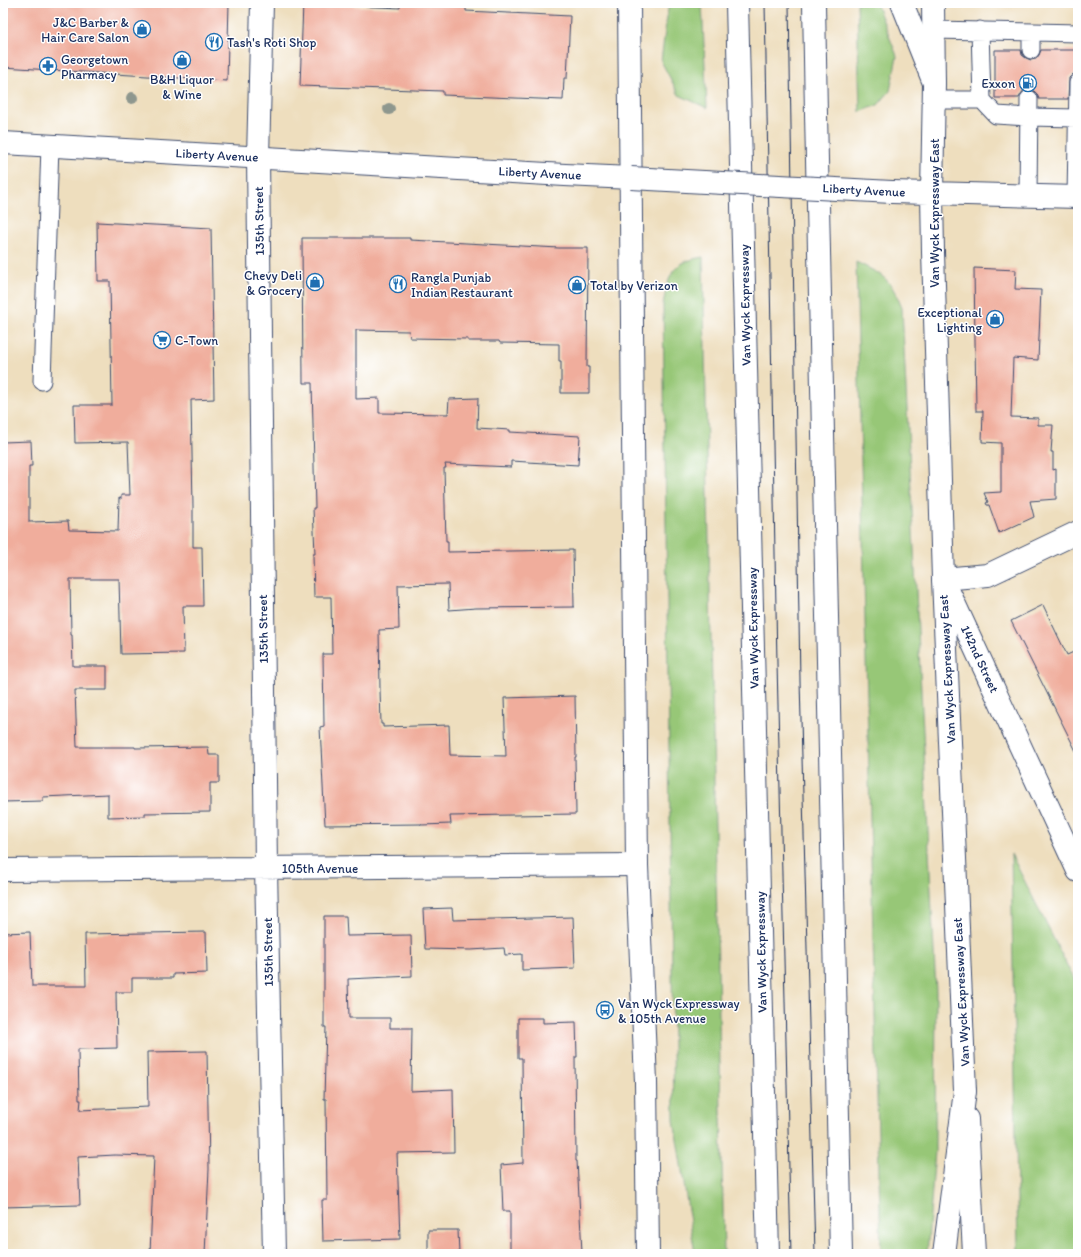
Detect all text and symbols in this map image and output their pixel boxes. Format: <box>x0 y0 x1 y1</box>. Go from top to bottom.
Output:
place label: J&C Barber & Hair Care Salon <box>41 15 130 45</box>
shop icon: J&C Barber & Hair Care Salon <box>132 19 152 39</box>
restaurant icon: Tash's Roti Shop <box>204 32 224 52</box>
place label: Tash's Roti Shop <box>227 35 316 50</box>
shop icon: B&H Liquor & Wine <box>172 50 192 70</box>
place label: Georgetown Pharmacy <box>61 52 128 82</box>
pharmacy icon: Georgetown Pharmacy <box>38 56 58 76</box>
place label: B&H Liquor & Wine <box>150 72 214 102</box>
fuel station icon: Exxon <box>1018 73 1038 93</box>
place label: Exxon <box>981 76 1016 91</box>
street label: Van Wyck Expressway East <box>927 138 942 288</box>
street label: Liberty Avenue <box>175 145 259 165</box>
street label: Liberty Avenue <box>498 163 582 183</box>
street label: Liberty Avenue <box>822 180 906 200</box>
street label: 135th Street <box>251 186 267 256</box>
street label: Van Wyck Expressway <box>736 244 754 366</box>
place label: Chevy Deli & Grocery <box>244 268 302 298</box>
place label: Rangla Punjab Indian Restaurant <box>411 270 513 300</box>
shop icon: Chevy Deli & Grocery <box>305 272 325 292</box>
restaurant icon: Rangla Punjab Indian Restaurant <box>388 274 408 294</box>
shop icon: Total by Verizon <box>567 275 587 295</box>
place label: Total by Verizon <box>590 278 678 293</box>
place label: Exceptional Lighting <box>917 305 982 335</box>
shop icon: Exceptional Lighting <box>985 309 1005 329</box>
supermarket icon: C-Town <box>152 330 172 350</box>
place label: C-Town <box>175 333 218 348</box>
street label: Van Wyck Expressway <box>744 567 762 689</box>
street label: 135th Street <box>255 594 271 664</box>
street label: Van Wyck Expressway East <box>936 594 958 744</box>
street label: 142nd Street <box>958 623 1002 695</box>
street label: 105th Avenue <box>282 861 358 876</box>
street label: Van Wyck Expressway <box>752 891 770 1013</box>
street label: 135th Street <box>260 917 276 987</box>
street label: Van Wyck Expressway East <box>950 917 972 1067</box>
place label: Van Wyck Expressway & 105th Avenue <box>618 996 740 1026</box>
bus stop icon: Van Wyck Expressway & 105th Avenue <box>595 1000 615 1020</box>

